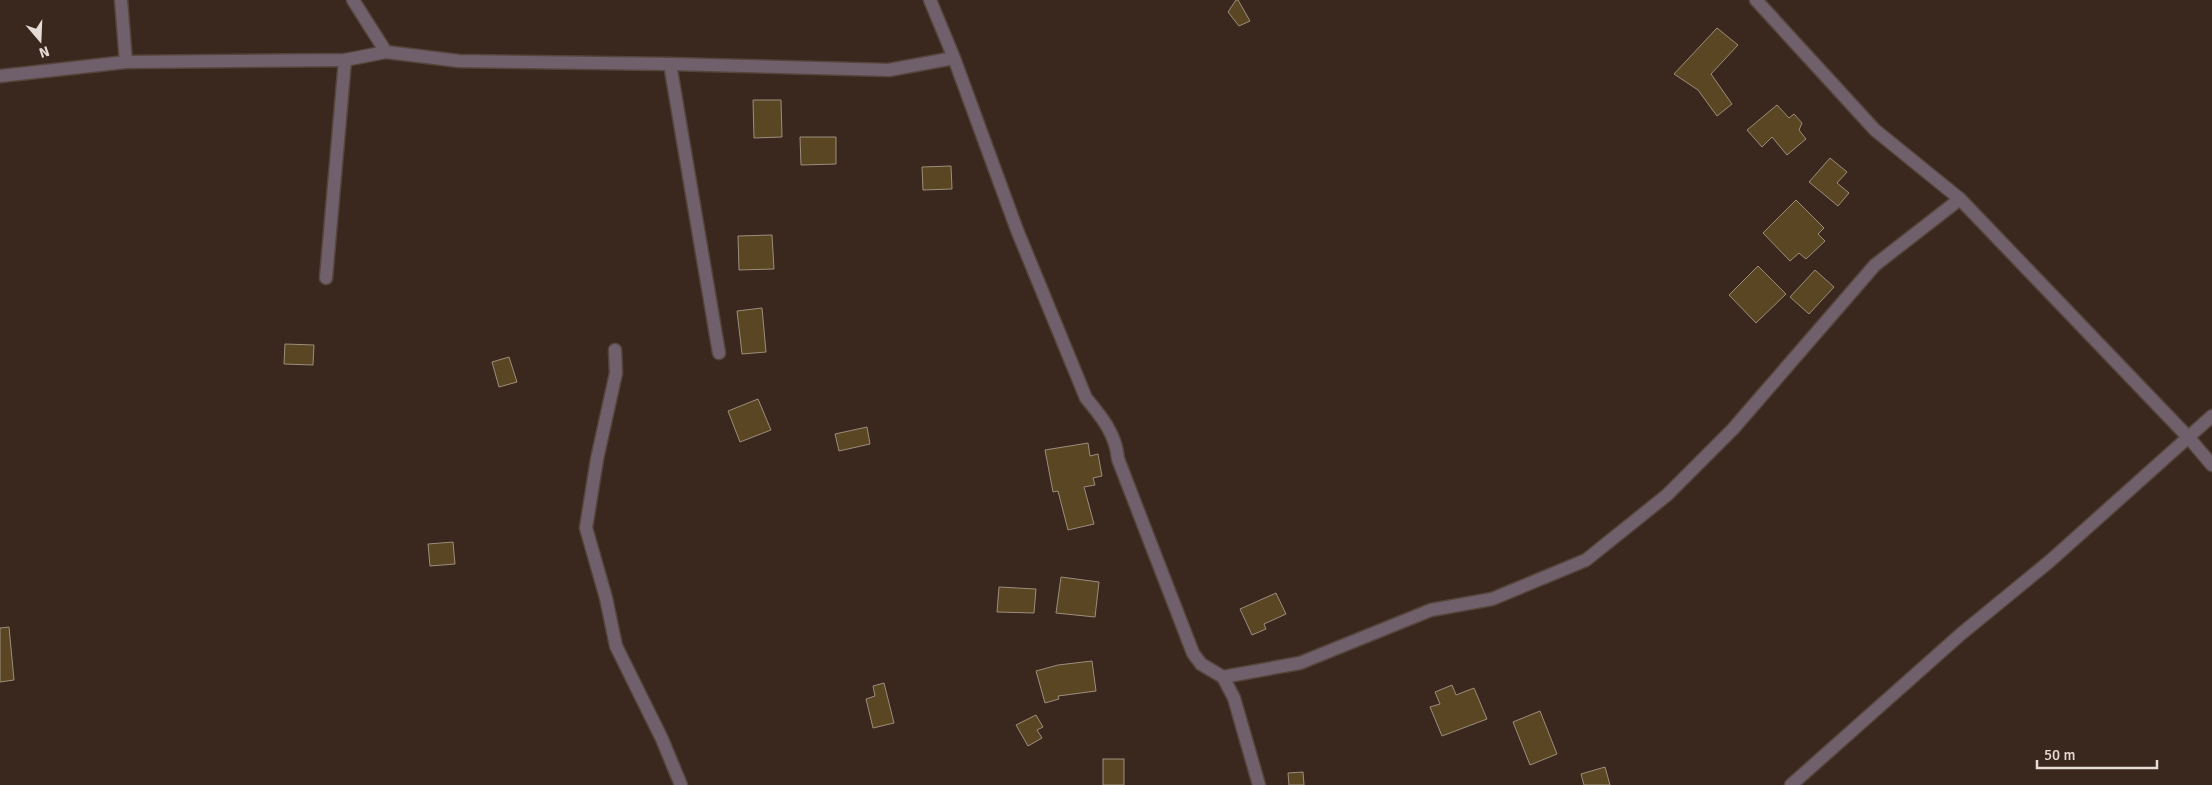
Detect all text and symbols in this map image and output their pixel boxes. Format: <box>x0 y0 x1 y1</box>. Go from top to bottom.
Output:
north arrow <box>15 15 65 65</box>
text: N <box>37 42 51 61</box>
scale bar <box>2037 738 2157 770</box>
text: 50 m <box>2044 746 2075 764</box>

